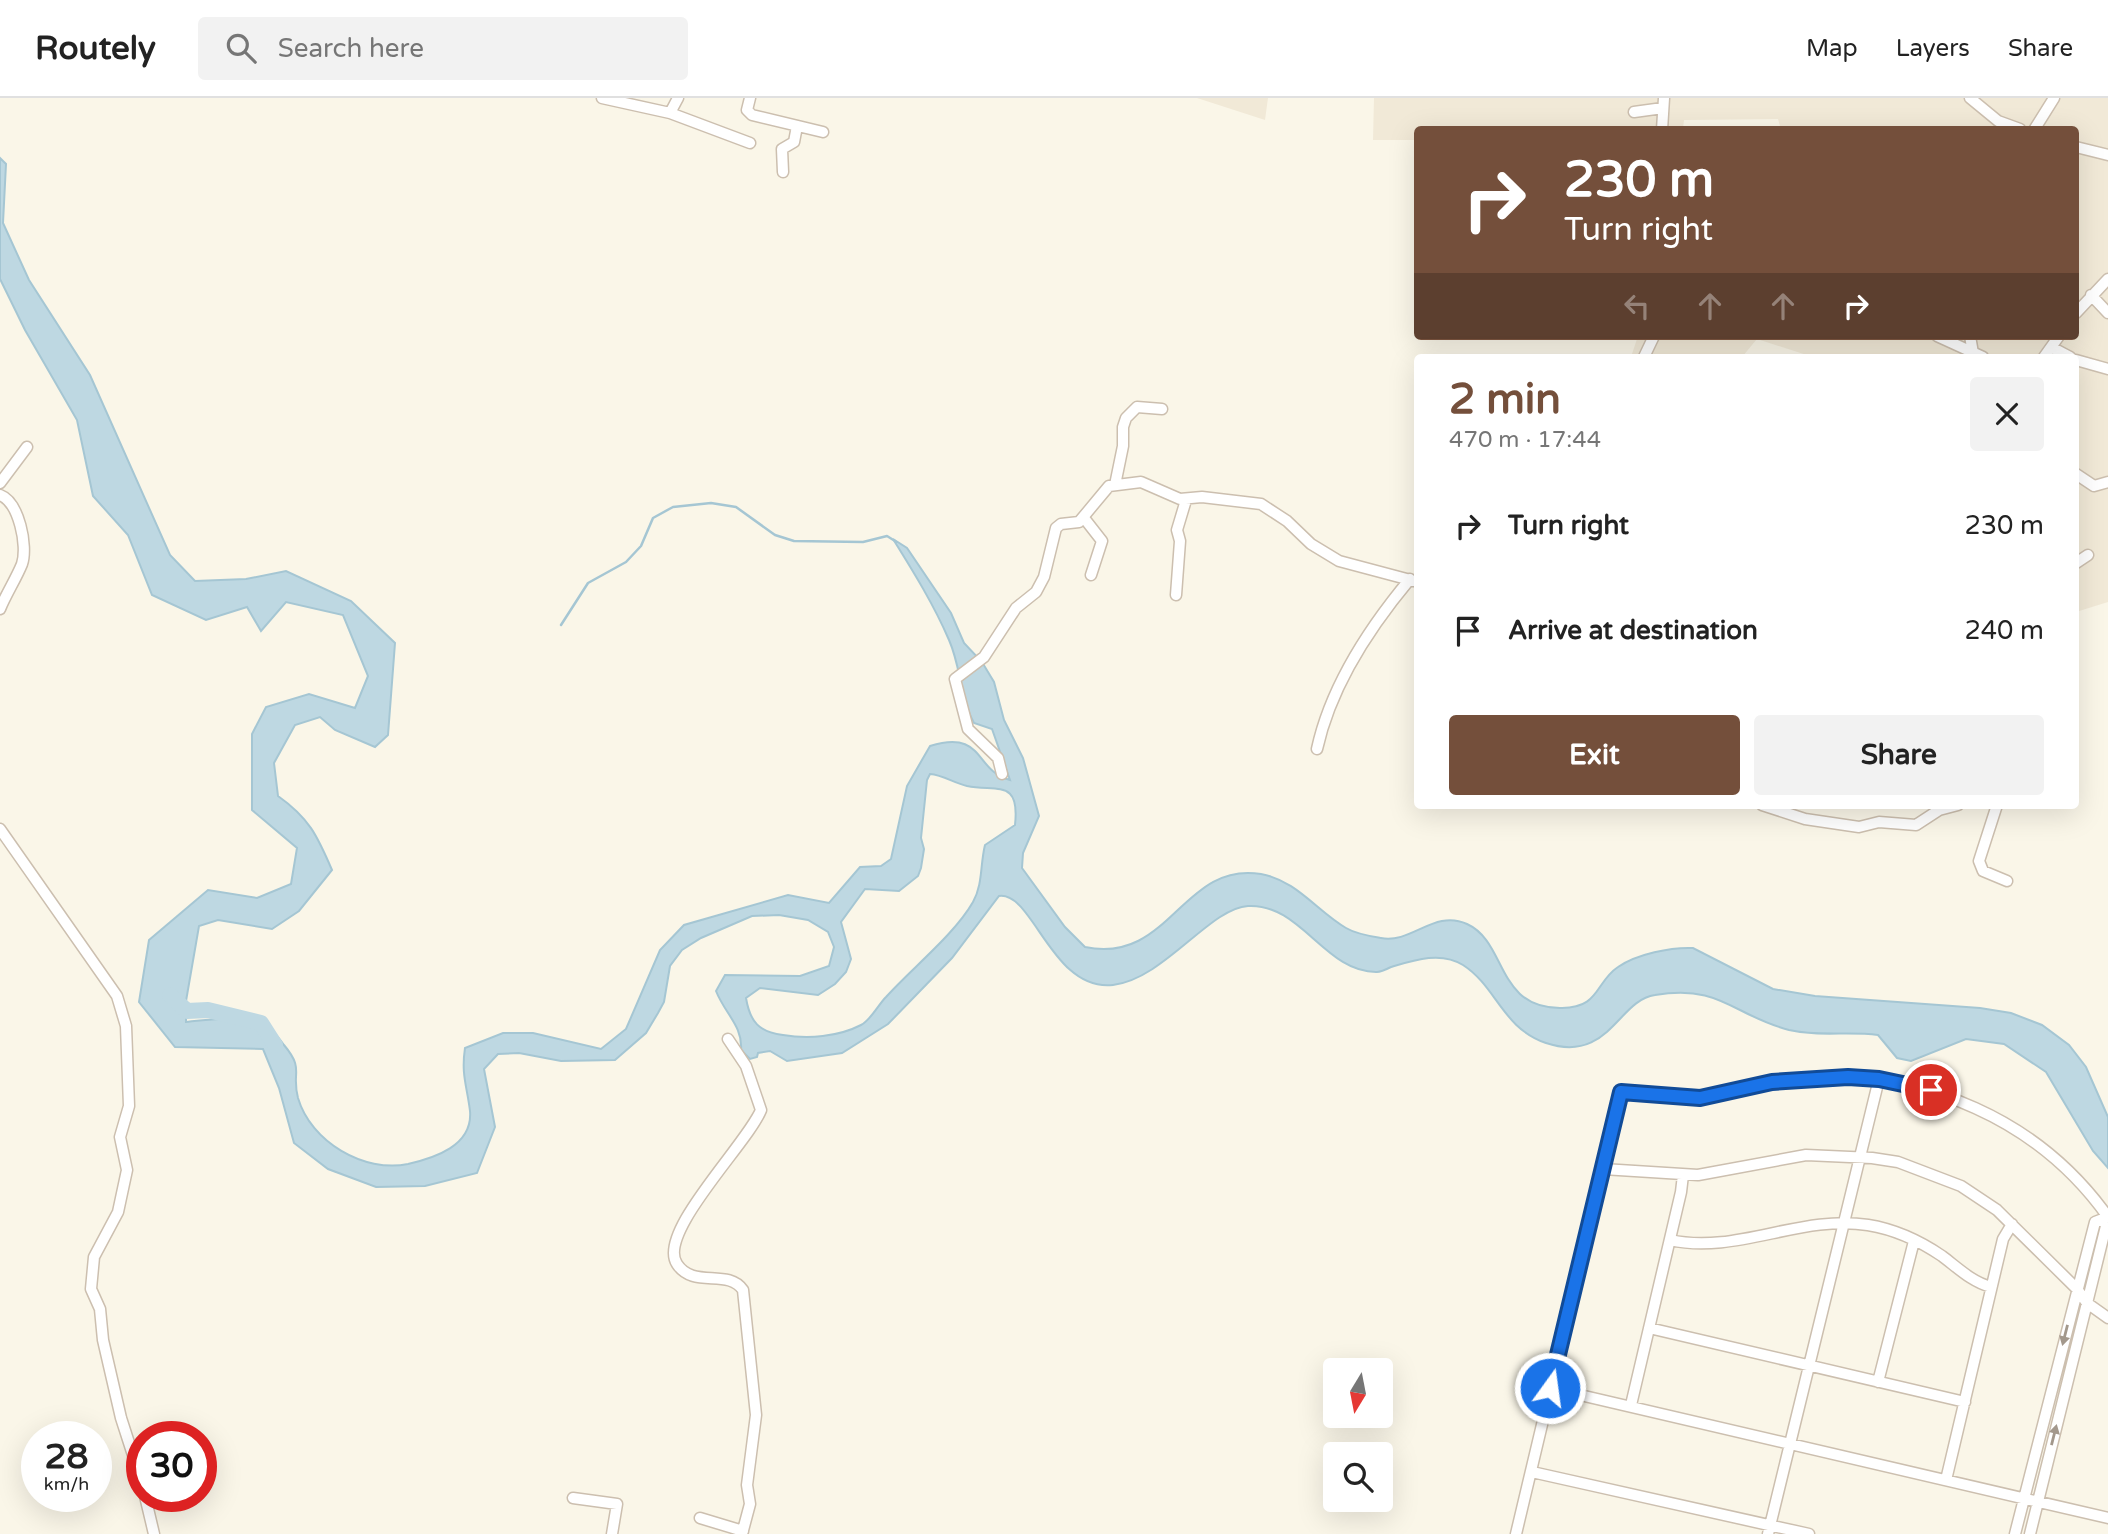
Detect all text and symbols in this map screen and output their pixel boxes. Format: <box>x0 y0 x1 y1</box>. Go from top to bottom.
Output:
search box <box>198 17 688 80</box>
text: Routely <box>35 29 156 68</box>
icon: search <box>222 29 260 67</box>
text: Search here <box>278 33 424 64</box>
text: Map <box>1806 34 1858 63</box>
text: Layers <box>1896 34 1970 63</box>
text: Share <box>2008 34 2073 63</box>
text: 230 m <box>1564 151 1714 210</box>
icon: right <box>1449 154 1540 245</box>
text: Turn right <box>1564 211 1713 249</box>
icon: left <box>1618 287 1656 325</box>
icon: ahead <box>1691 287 1729 325</box>
icon: ahead <box>1764 287 1802 325</box>
icon: right <box>1837 287 1875 325</box>
text: 2 min <box>1449 374 1561 425</box>
button: close <box>1970 377 2044 451</box>
text: 470 m · 17:44 <box>1449 426 1601 454</box>
icon: right <box>1449 507 1487 545</box>
text: Turn right <box>1508 510 1629 541</box>
text: 230 m <box>1964 510 2044 541</box>
icon: arrive <box>1449 612 1487 650</box>
text: Arrive at destination <box>1508 615 1758 646</box>
text: 240 m <box>1964 615 2044 646</box>
button: Exit <box>1449 715 1740 795</box>
button: Share <box>1754 715 2044 795</box>
pin <box>1901 1060 1961 1120</box>
icon: arrive <box>1912 1071 1950 1109</box>
one-way arrow <box>2059 1324 2070 1346</box>
position arrow <box>1513 1351 1587 1425</box>
north arrow <box>1323 1358 1393 1428</box>
map controls <box>1323 1358 1393 1512</box>
speed limit sign: 30 <box>126 1421 217 1512</box>
one-way arrow <box>2049 1423 2060 1445</box>
text: 28 <box>45 1436 88 1478</box>
button: search <box>1323 1442 1393 1512</box>
text: km/h <box>44 1473 89 1495</box>

